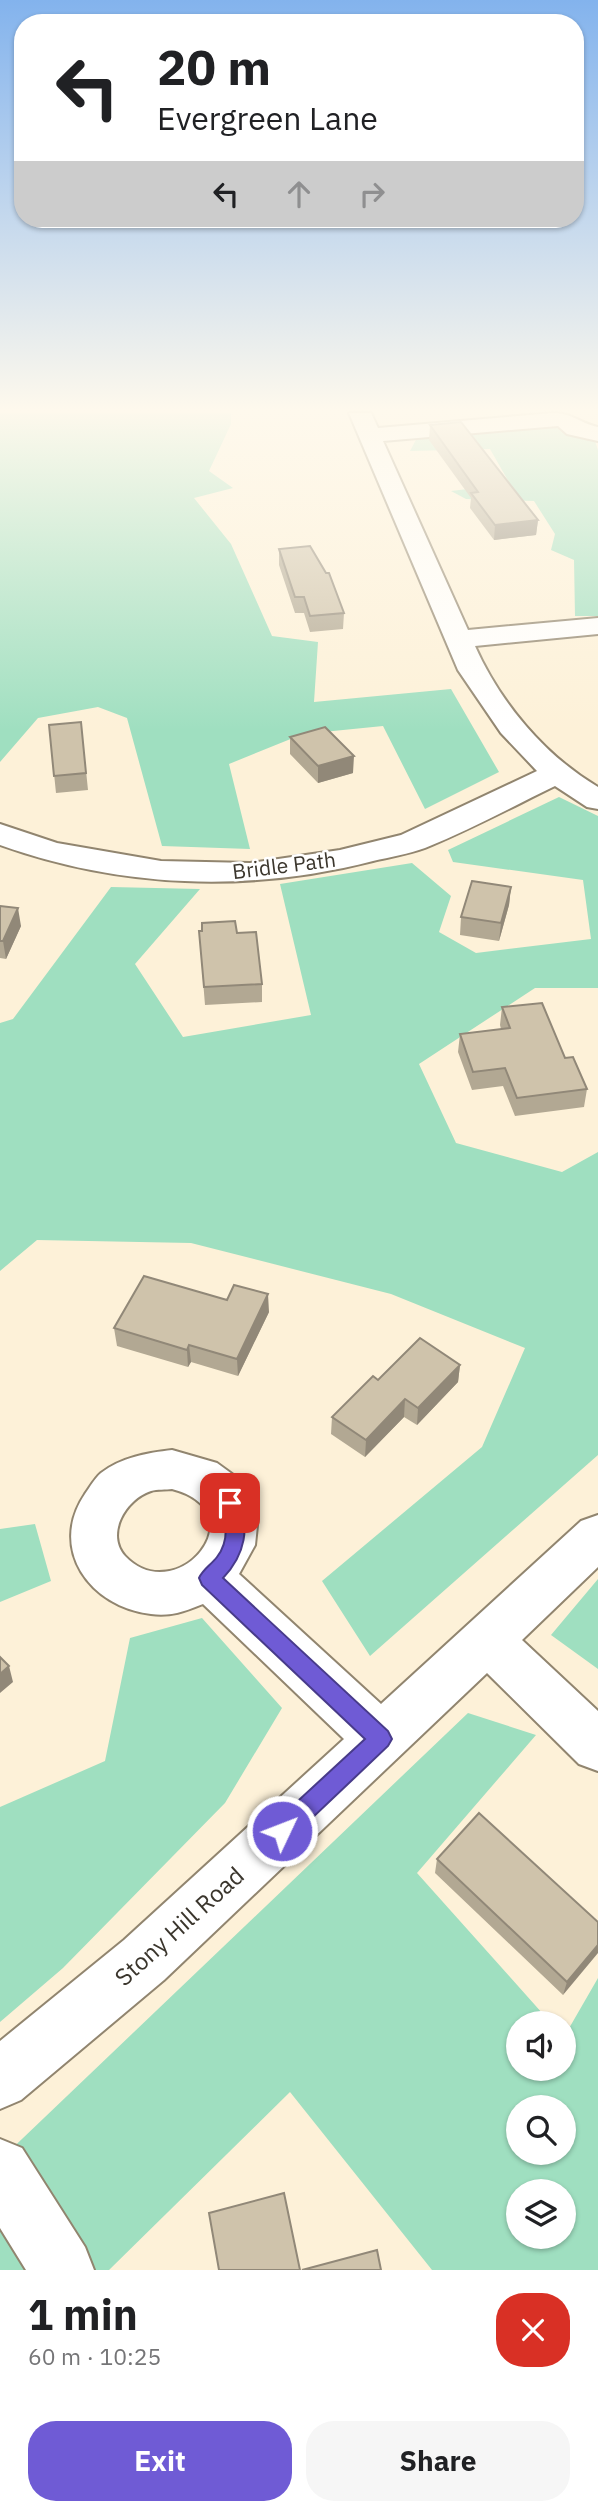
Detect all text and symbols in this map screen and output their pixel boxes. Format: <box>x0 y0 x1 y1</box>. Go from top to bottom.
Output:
text: 20 m <box>157 35 271 98</box>
icon: left <box>42 42 133 133</box>
text: Evergreen Lane <box>157 97 378 139</box>
icon: left <box>207 175 245 213</box>
icon: ahead <box>280 175 318 213</box>
icon: right <box>353 175 391 213</box>
street label: Bridle Path <box>231 845 337 885</box>
pin <box>200 1473 260 1533</box>
icon: arrive <box>211 1484 249 1522</box>
position arrow <box>245 1794 319 1868</box>
street label: Stony Hill Road <box>108 1859 250 1993</box>
map controls <box>506 2011 576 2249</box>
button: sound <box>506 2011 576 2081</box>
button: search <box>506 2095 576 2165</box>
button: layers <box>506 2179 576 2249</box>
text: 1 min <box>28 2287 138 2342</box>
button: close <box>496 2293 570 2367</box>
text: 60 m · 10:25 <box>28 2341 161 2371</box>
button: Exit <box>28 2421 292 2501</box>
button: Share <box>306 2421 570 2501</box>

